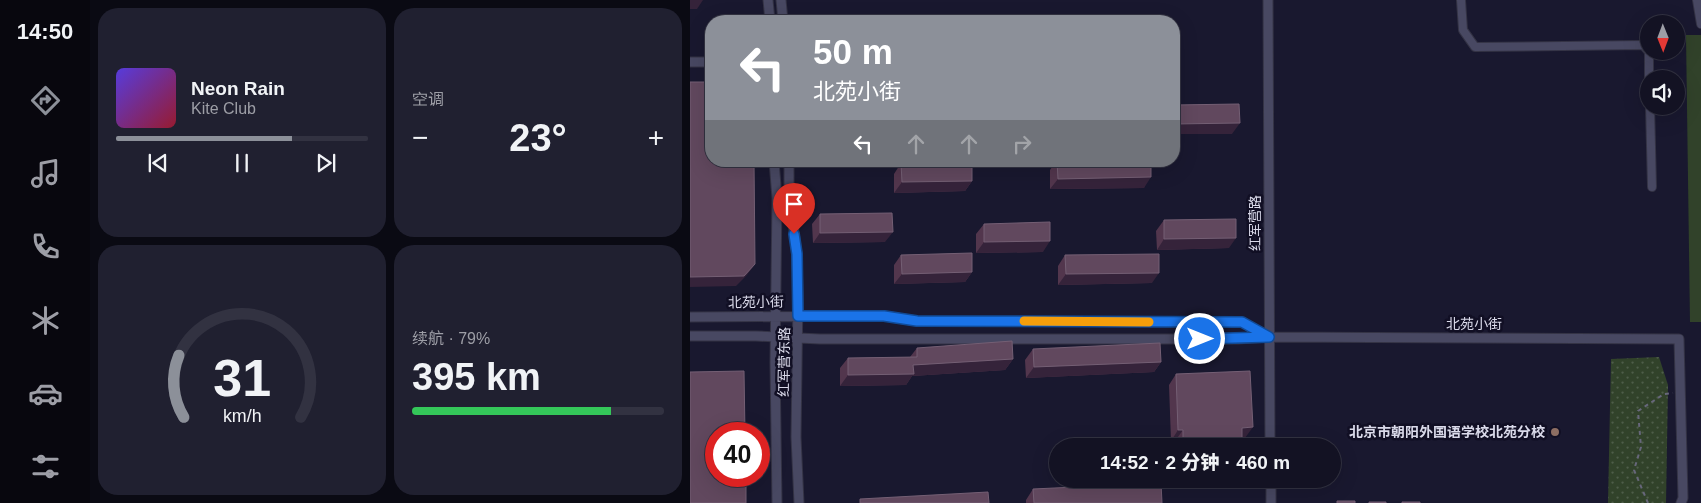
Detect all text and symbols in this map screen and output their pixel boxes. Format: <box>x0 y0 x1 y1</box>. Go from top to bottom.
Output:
north arrow <box>1640 15 1685 60</box>
map controls <box>1640 15 1685 115</box>
text: 14:50 <box>17 19 73 44</box>
text: 50 m <box>813 32 893 71</box>
icon: left <box>730 35 795 100</box>
button: sound <box>1640 70 1685 115</box>
text: Neon Rain <box>191 78 285 99</box>
text: 北苑小街 <box>813 79 901 104</box>
icon: directions <box>28 83 63 118</box>
text: 空调 <box>412 91 444 108</box>
text: Kite Club <box>191 100 256 117</box>
text: 23° <box>509 117 567 159</box>
text: − <box>412 122 428 153</box>
text: + <box>648 122 664 153</box>
icon: left <box>849 130 877 158</box>
icon: ahead <box>902 130 930 158</box>
icon: ahead <box>955 130 983 158</box>
icon: right <box>1008 130 1036 158</box>
icon: previous <box>144 149 172 177</box>
icon: pause <box>228 149 256 177</box>
icon: next <box>312 149 340 177</box>
icon: music <box>28 156 63 191</box>
pin <box>773 183 815 234</box>
icon: arrive <box>780 190 808 218</box>
street label: 红军营路 <box>1247 195 1263 251</box>
icon: phone <box>28 229 63 264</box>
street label: 北苑小街 <box>728 294 784 310</box>
icon: climate <box>28 303 63 338</box>
position arrow <box>1173 312 1225 364</box>
street label: 北苑小街 <box>1446 316 1502 332</box>
street label: 红军营东路 <box>775 327 793 397</box>
text: 续航 · 79% <box>412 330 490 347</box>
text: 31 <box>213 349 271 407</box>
text: 395 km <box>412 356 541 398</box>
icon: car <box>28 376 63 411</box>
text: km/h <box>223 406 261 426</box>
speed limit sign: 40 <box>705 422 770 487</box>
place label: 北京市朝阳外国语学校北苑分校 <box>1349 424 1545 440</box>
marker: 北京市朝阳外国语学校北苑分校 <box>1549 426 1561 438</box>
icon: filters <box>28 449 63 484</box>
text: 14:52 · 2 分钟 · 460 m <box>1100 452 1290 473</box>

